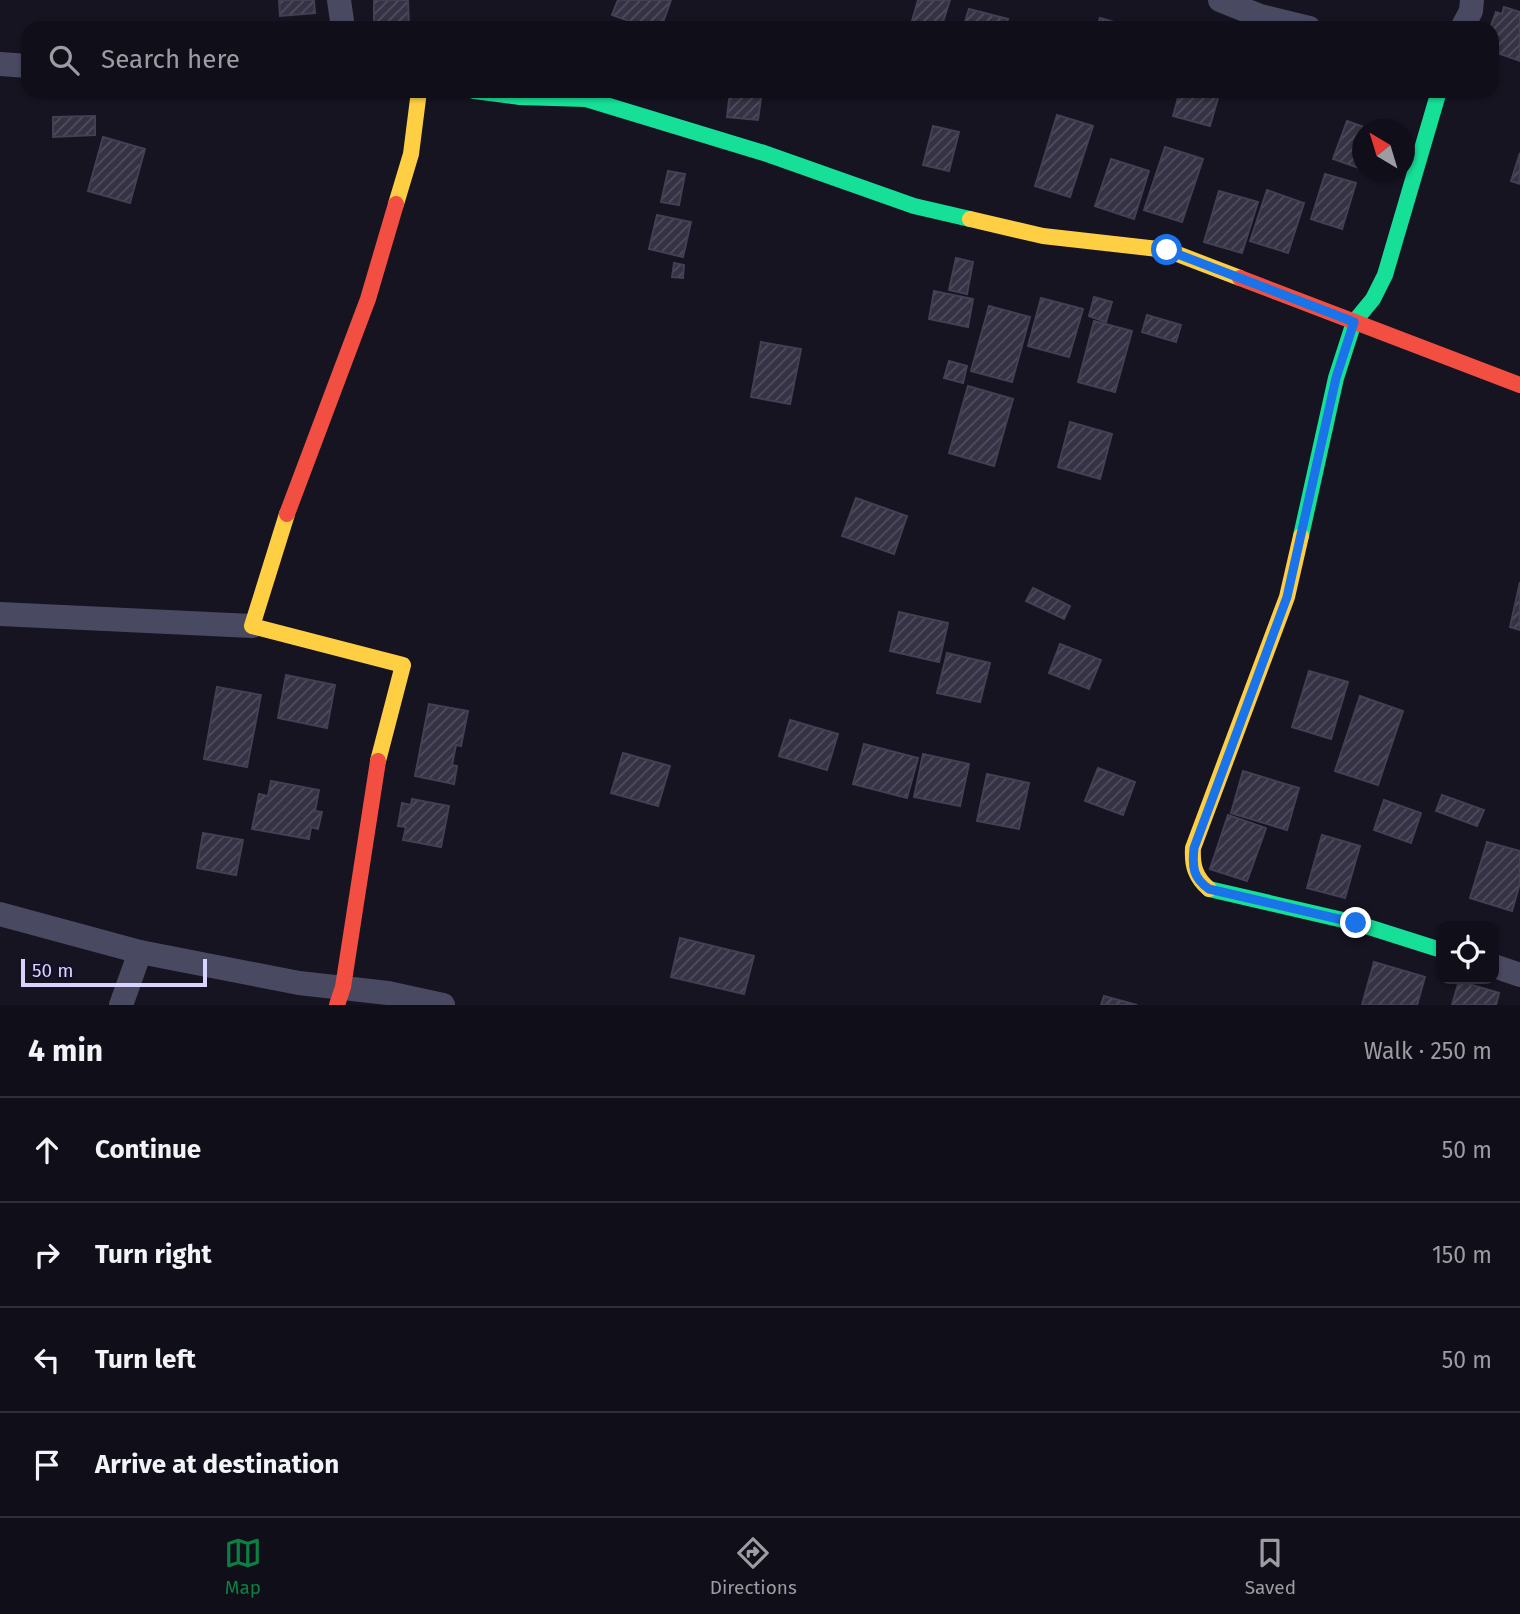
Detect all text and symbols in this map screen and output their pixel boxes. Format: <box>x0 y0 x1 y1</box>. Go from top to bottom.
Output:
search box <box>21 21 1499 98</box>
icon: search <box>45 41 83 79</box>
text: Search here <box>101 44 240 75</box>
north arrow <box>1352 119 1415 182</box>
route start <box>1151 234 1182 265</box>
route end <box>1340 907 1371 938</box>
map controls <box>1436 921 1499 984</box>
button: locate <box>1436 921 1499 984</box>
scale bar <box>21 956 206 988</box>
text: 50 m <box>32 959 73 982</box>
text: 4 min <box>28 1033 103 1069</box>
text: Walk · 250 m <box>1364 1037 1492 1065</box>
icon: ahead <box>28 1131 66 1169</box>
text: Continue <box>95 1134 201 1165</box>
text: 50 m <box>1442 1136 1492 1164</box>
icon: right <box>28 1236 66 1274</box>
text: Turn right <box>95 1239 212 1270</box>
text: 150 m <box>1432 1241 1492 1269</box>
icon: left <box>28 1341 66 1379</box>
text: Turn left <box>95 1344 196 1375</box>
text: 50 m <box>1442 1346 1492 1374</box>
icon: arrive <box>28 1446 66 1484</box>
text: Arrive at destination <box>95 1449 339 1480</box>
tab: Map <box>224 1534 262 1599</box>
tab: Directions <box>710 1534 797 1599</box>
tab: Saved <box>1245 1534 1296 1599</box>

